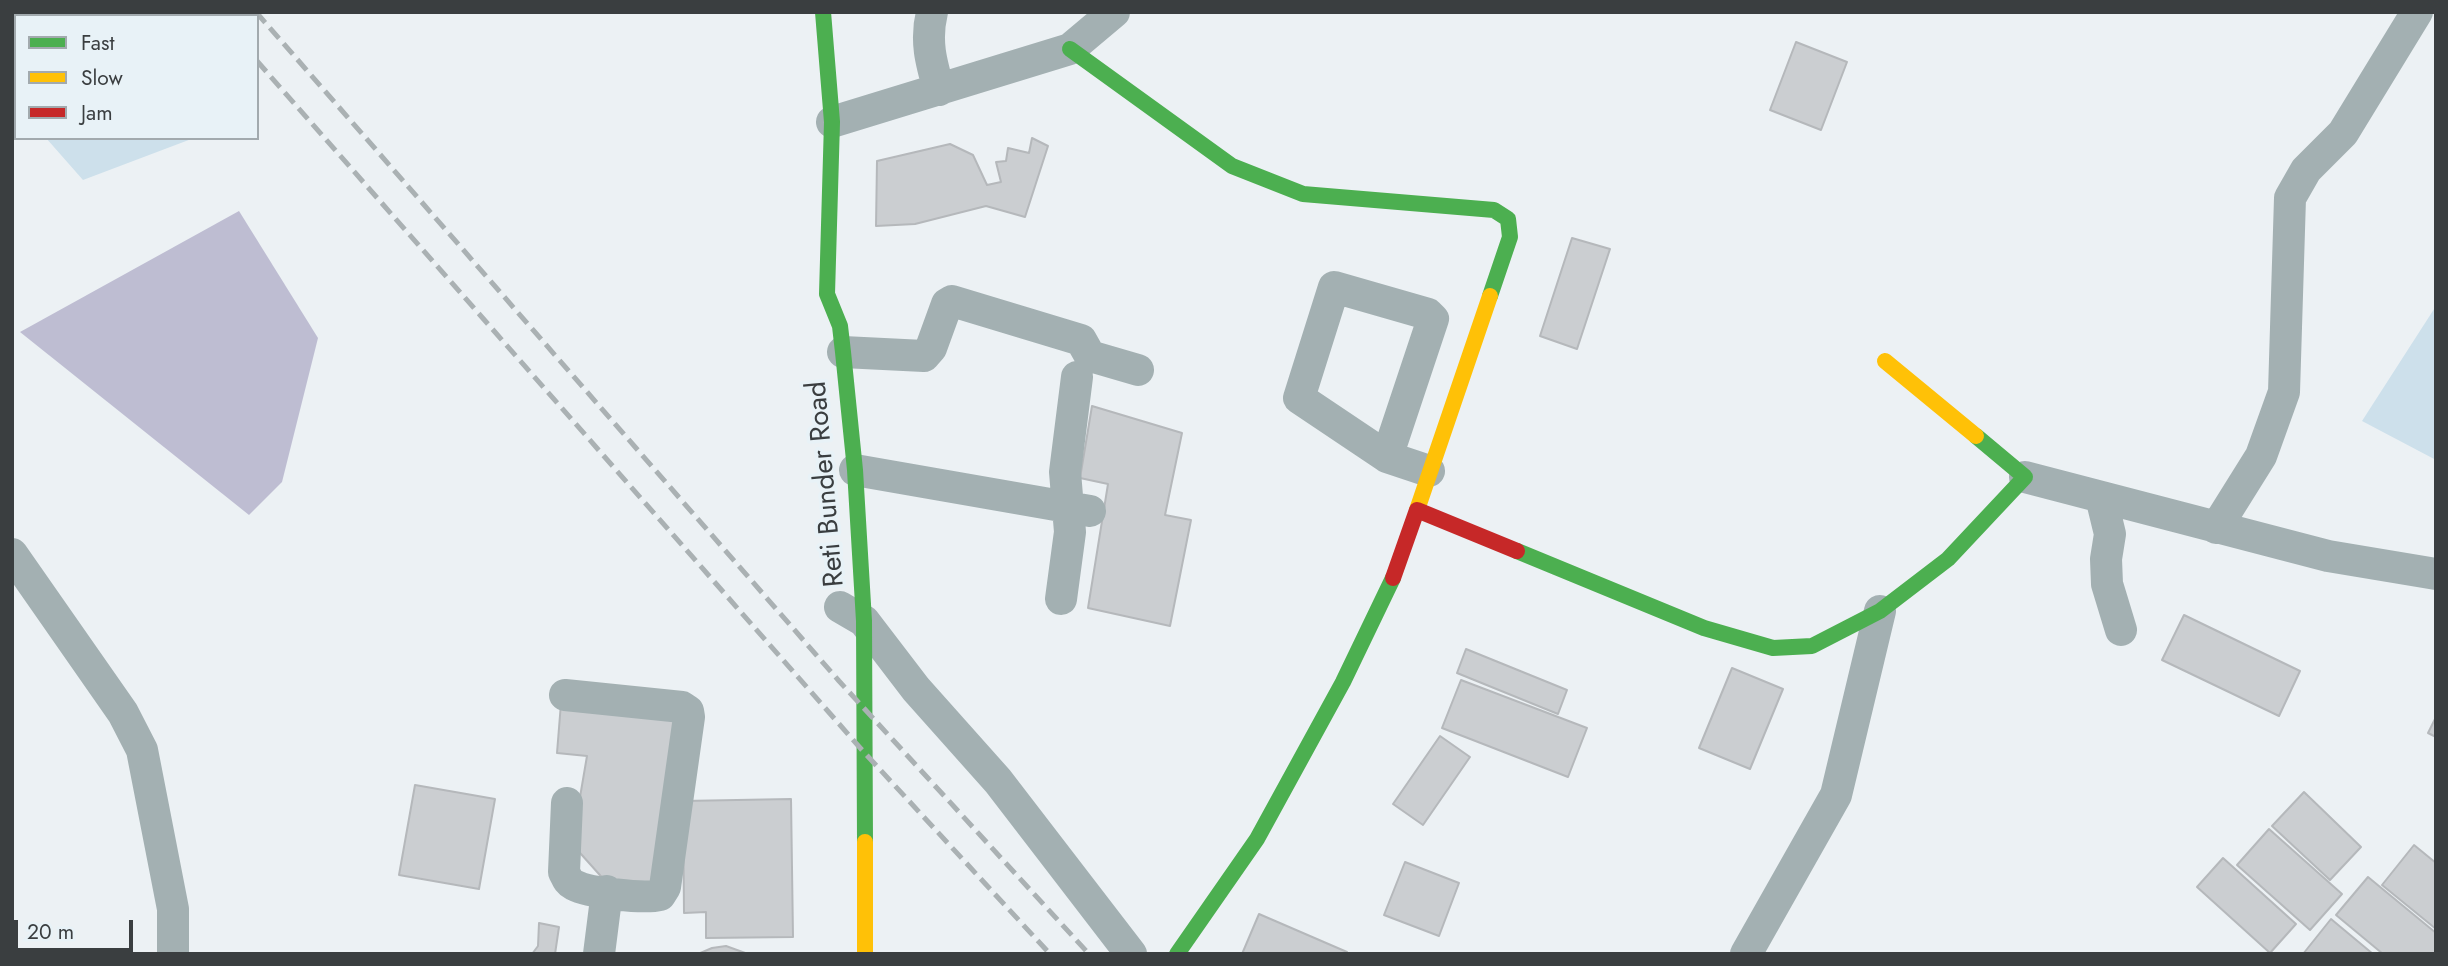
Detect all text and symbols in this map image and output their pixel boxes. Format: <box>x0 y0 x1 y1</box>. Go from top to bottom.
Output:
legend <box>14 14 259 140</box>
text: Fast <box>81 28 114 58</box>
text: Slow <box>81 63 123 93</box>
text: Jam <box>81 98 113 128</box>
street label: Reti Bunder Road <box>801 380 853 588</box>
scale bar <box>18 906 136 950</box>
text: 20 m <box>27 917 74 947</box>

